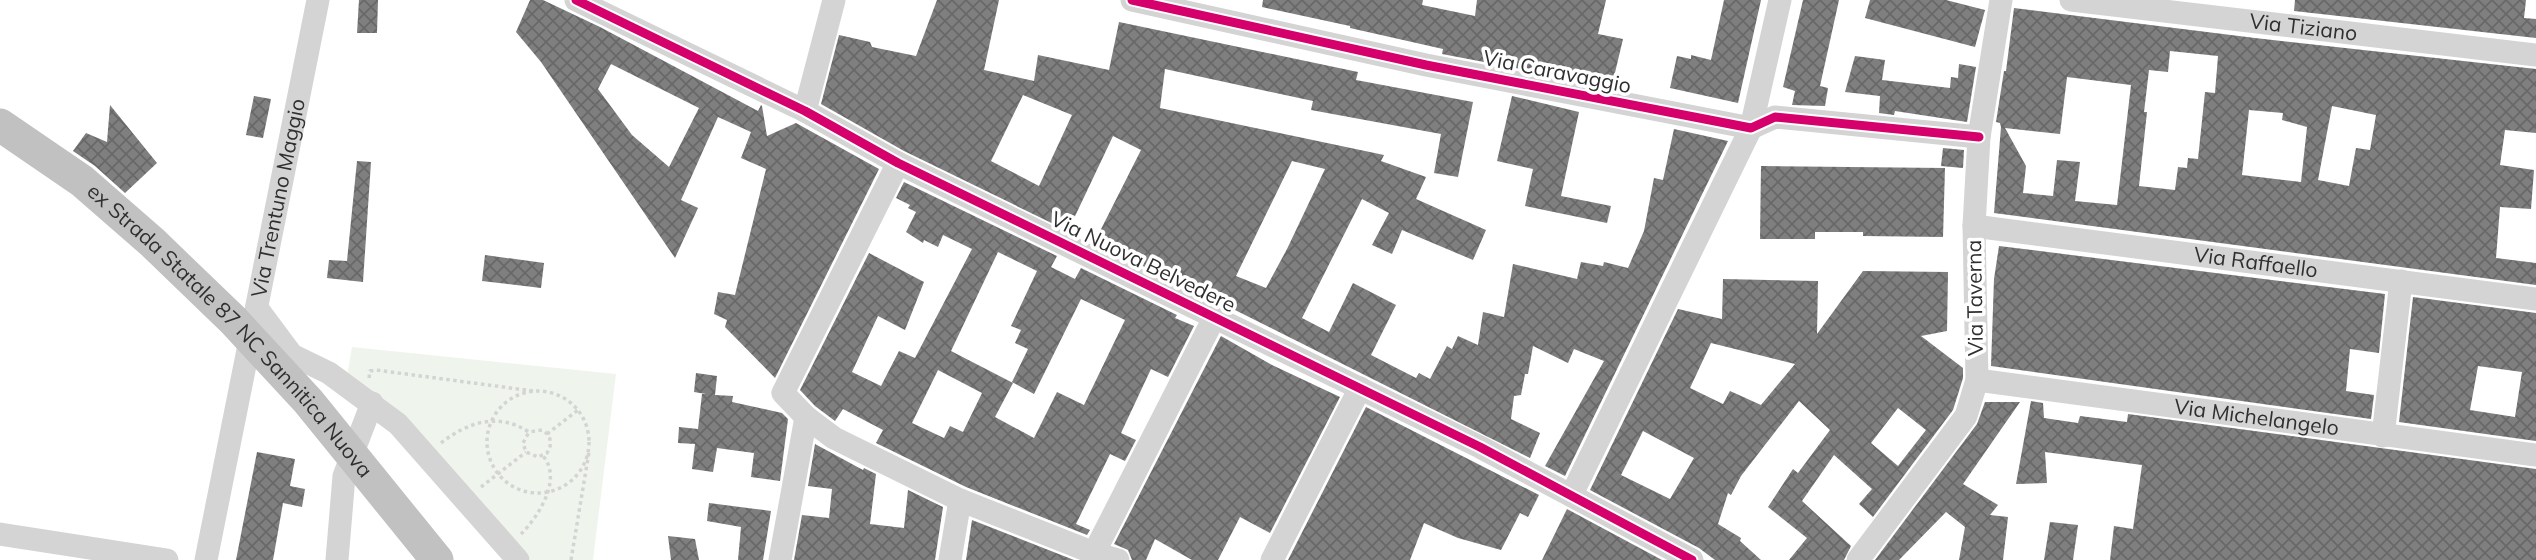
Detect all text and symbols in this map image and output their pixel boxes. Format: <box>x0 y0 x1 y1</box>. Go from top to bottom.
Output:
street label: Via Tiziano <box>2248 7 2359 46</box>
street label: Via Caravaggio <box>1481 44 1633 98</box>
street label: Via Trentuno Maggio <box>245 96 310 300</box>
street label: ex Strada Statale 87 NC Sannitica Nuova <box>82 178 379 482</box>
street label: Via Nuova Belvedere <box>1047 205 1240 317</box>
street label: Via Taverna <box>1960 240 1988 356</box>
street label: Via Raffaello <box>2192 241 2319 283</box>
street label: Via Michelangelo <box>2173 393 2341 440</box>

